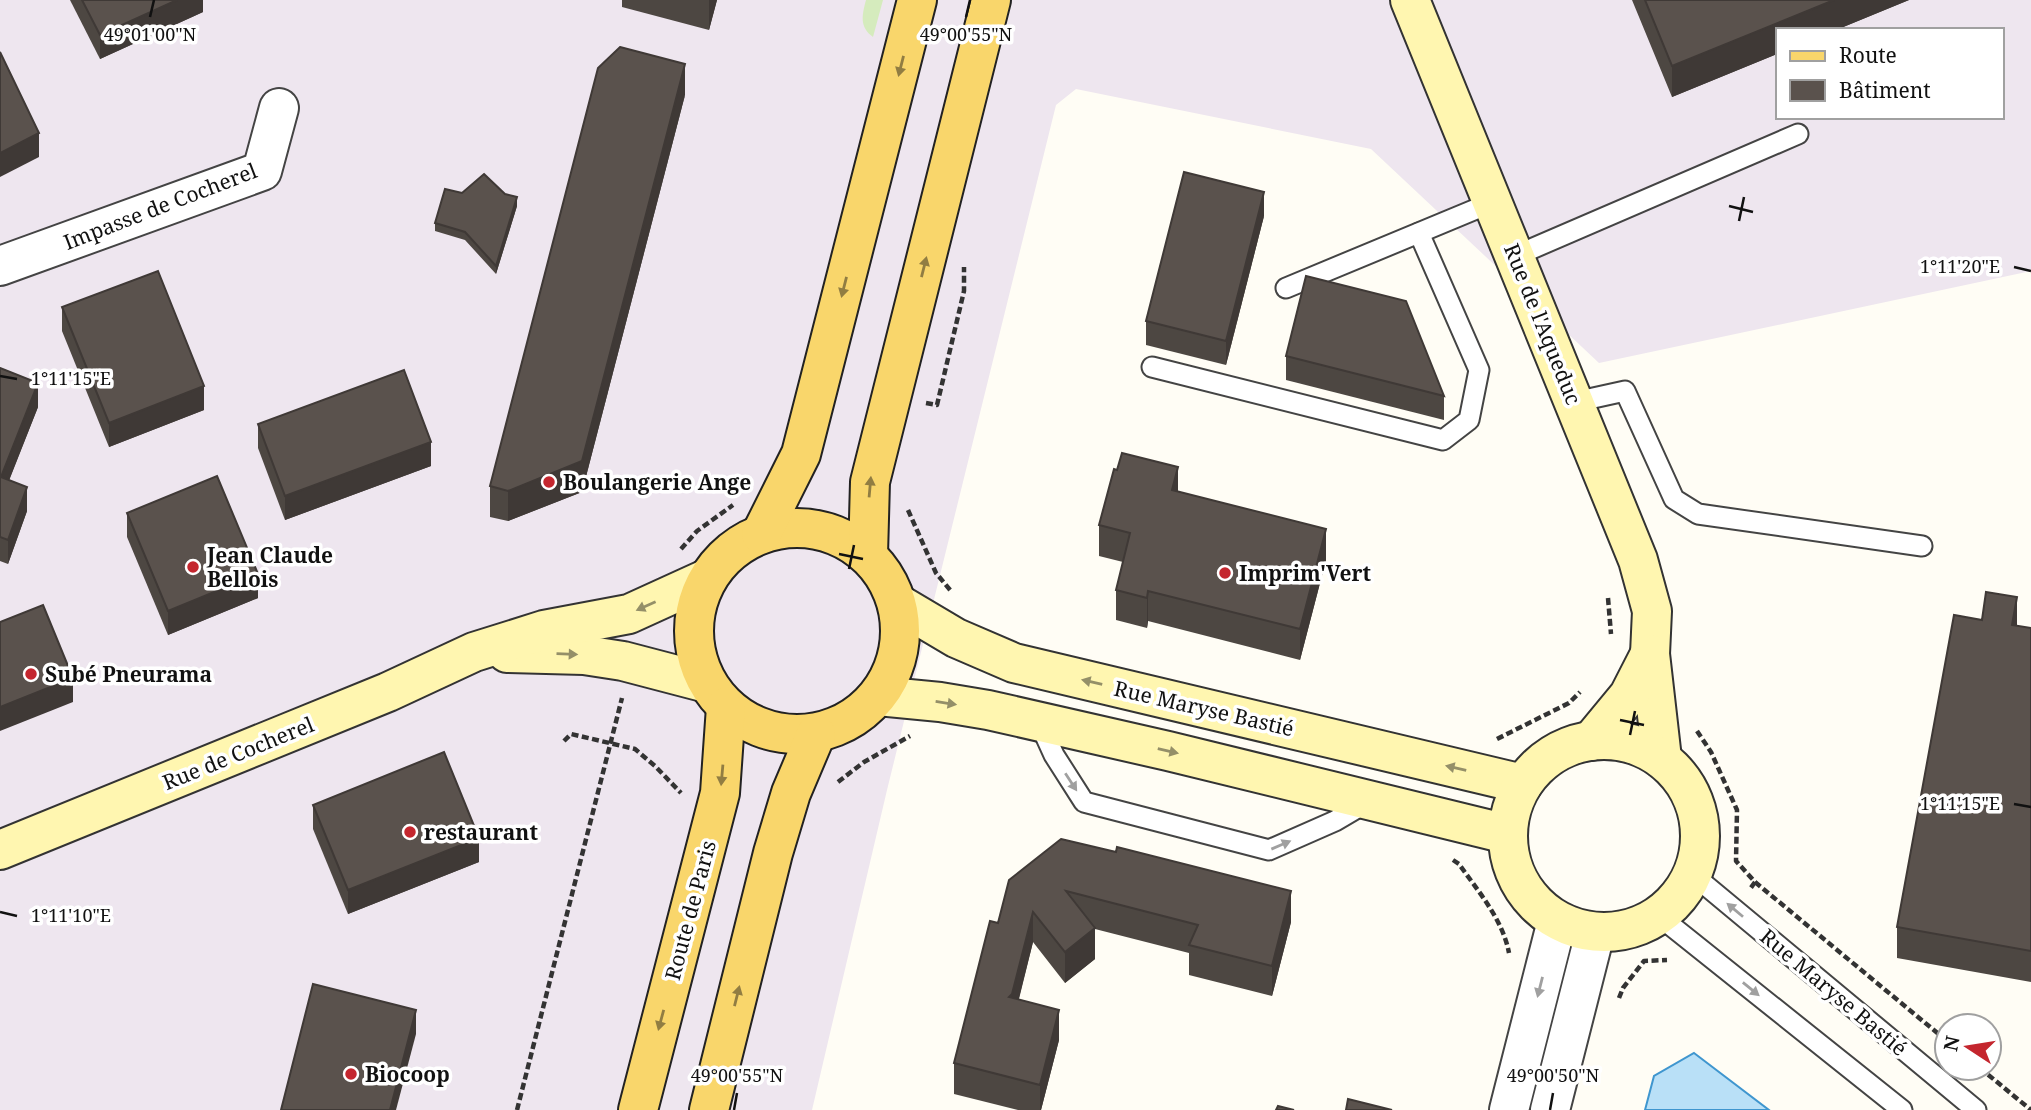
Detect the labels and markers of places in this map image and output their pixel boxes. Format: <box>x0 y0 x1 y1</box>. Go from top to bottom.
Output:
place label: Boulangerie Ange <box>563 468 751 496</box>
marker: Boulangerie Ange <box>541 474 557 490</box>
place label: Jean Claude Bellois <box>206 541 333 593</box>
marker: Jean Claude Bellois <box>185 559 201 575</box>
place label: Imprim'Vert <box>1239 559 1371 587</box>
marker: Imprim'Vert <box>1217 565 1233 581</box>
place label: Subé Pneurama <box>45 660 212 688</box>
marker: Subé Pneurama <box>23 666 39 682</box>
place label: restaurant <box>424 818 538 846</box>
marker: restaurant <box>402 824 418 840</box>
place label: Biocoop <box>365 1060 450 1088</box>
marker: Biocoop <box>343 1066 359 1082</box>

